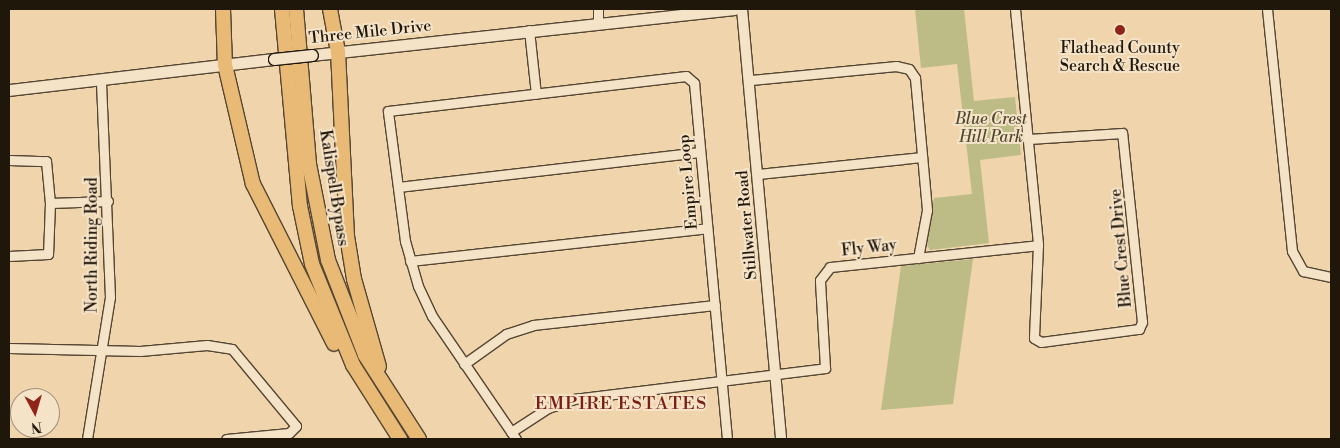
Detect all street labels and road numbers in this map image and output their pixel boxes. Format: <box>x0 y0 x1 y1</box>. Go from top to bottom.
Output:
street label: Three Mile Drive <box>308 16 432 48</box>
street label: Kalispell Bypass <box>315 128 353 248</box>
street label: Empire Loop <box>674 134 702 230</box>
street label: Stillwater Road <box>733 170 761 280</box>
street label: North Riding Road <box>82 177 102 313</box>
street label: Blue Crest Drive <box>1106 188 1136 308</box>
street label: Fly Way <box>840 236 898 260</box>

